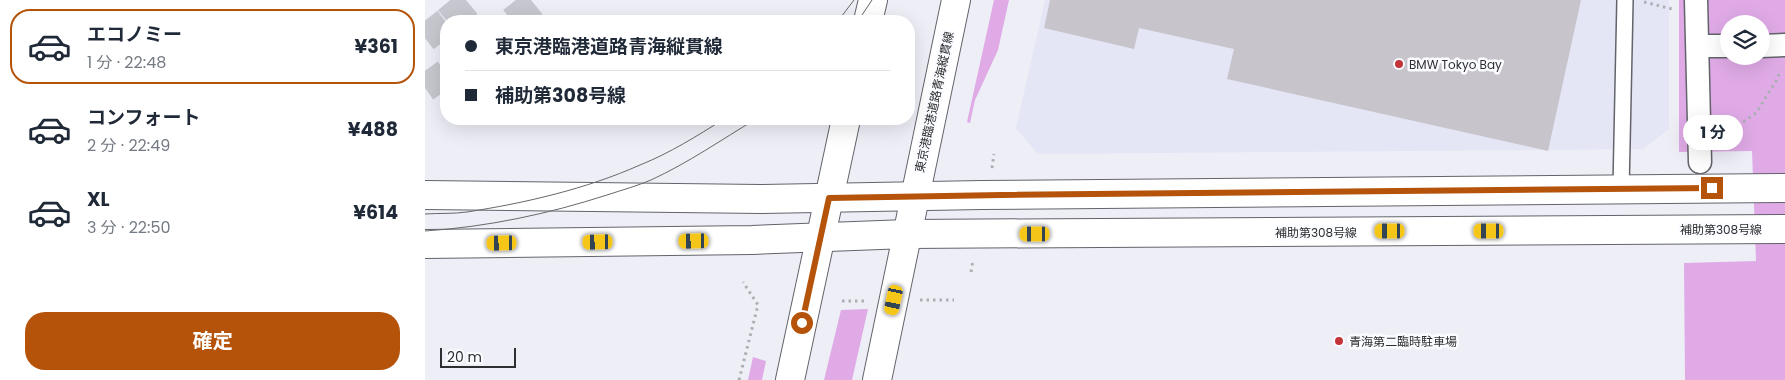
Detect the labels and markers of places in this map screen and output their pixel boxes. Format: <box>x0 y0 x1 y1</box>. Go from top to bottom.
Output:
place label: BMW Tokyo Bay <box>1409 56 1502 73</box>
marker: BMW Tokyo Bay <box>1393 58 1405 70</box>
place label: 青海第二臨時駐車場 <box>1349 333 1457 350</box>
marker: 青海第二臨時駐車場 <box>1333 335 1345 347</box>

